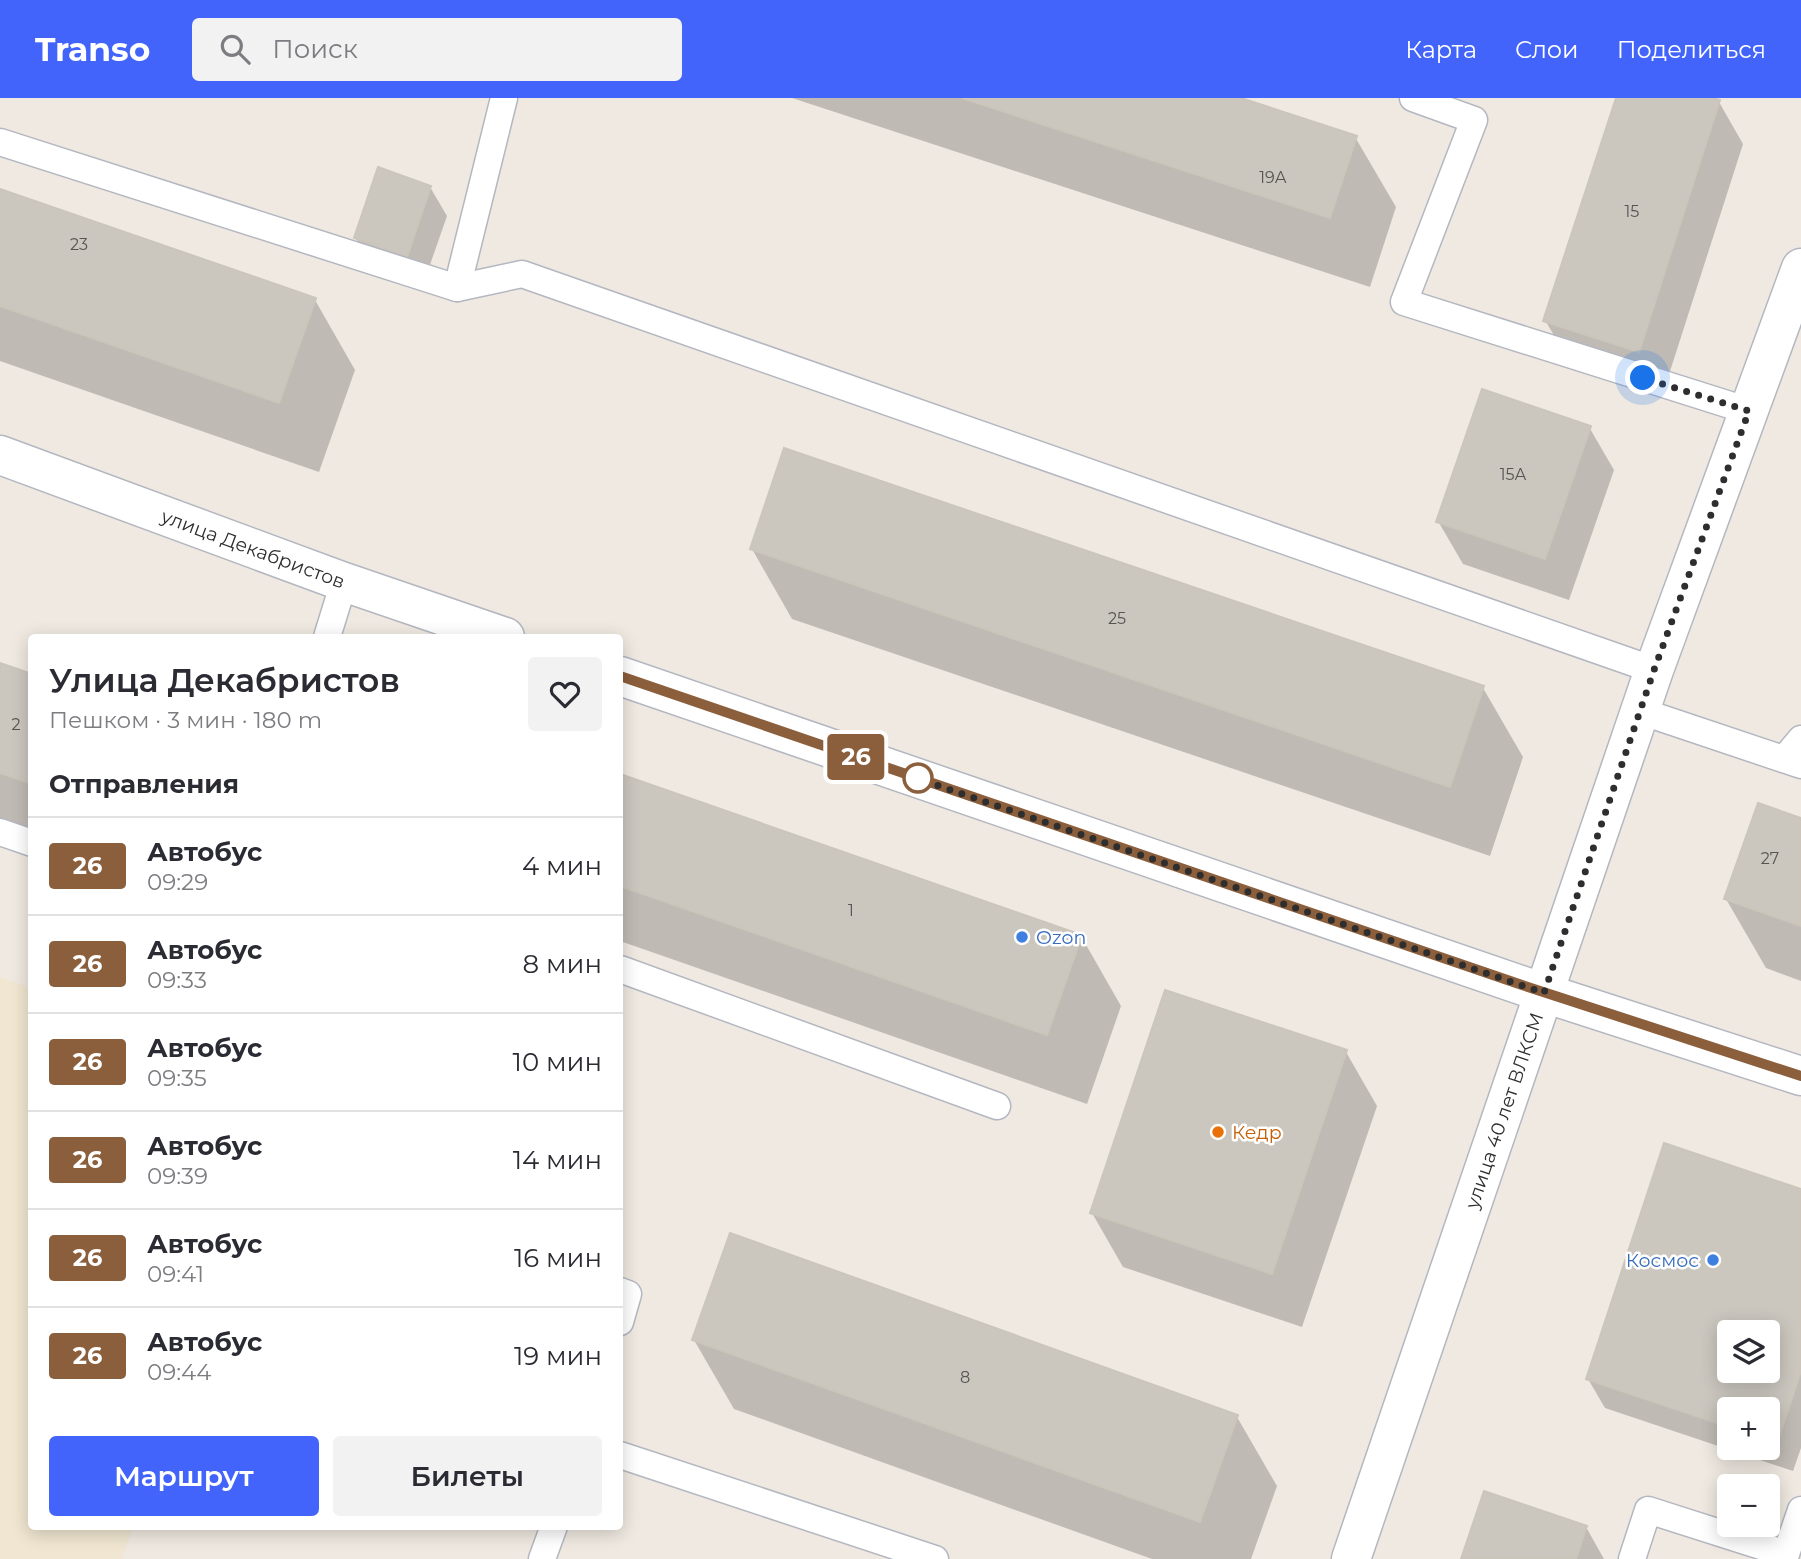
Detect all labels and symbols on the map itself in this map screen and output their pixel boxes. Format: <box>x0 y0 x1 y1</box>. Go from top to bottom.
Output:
house number: 19А <box>1259 168 1287 187</box>
house number: 15 <box>1625 202 1639 221</box>
house number: 23 <box>70 235 88 254</box>
your location <box>1625 360 1660 395</box>
house number: 15А <box>1500 465 1526 484</box>
street label: улица Декабристов <box>157 504 348 593</box>
house number: 25 <box>1108 609 1126 628</box>
house number: 2 <box>11 715 21 734</box>
line badge: 26 <box>824 734 888 780</box>
unlabelled marker <box>903 763 933 793</box>
house number: 27 <box>1761 849 1779 868</box>
house number: 1 <box>848 901 854 920</box>
place label: Ozon <box>1036 926 1086 949</box>
marker: Ozon <box>1014 929 1030 945</box>
street label: улица 40 лет ВЛКСМ <box>1460 1010 1548 1212</box>
place label: Кедр <box>1232 1121 1282 1144</box>
marker: Кедр <box>1210 1124 1226 1140</box>
place label: Космос <box>1626 1249 1699 1272</box>
marker: Космос <box>1705 1252 1721 1268</box>
house number: 8 <box>960 1368 970 1387</box>

